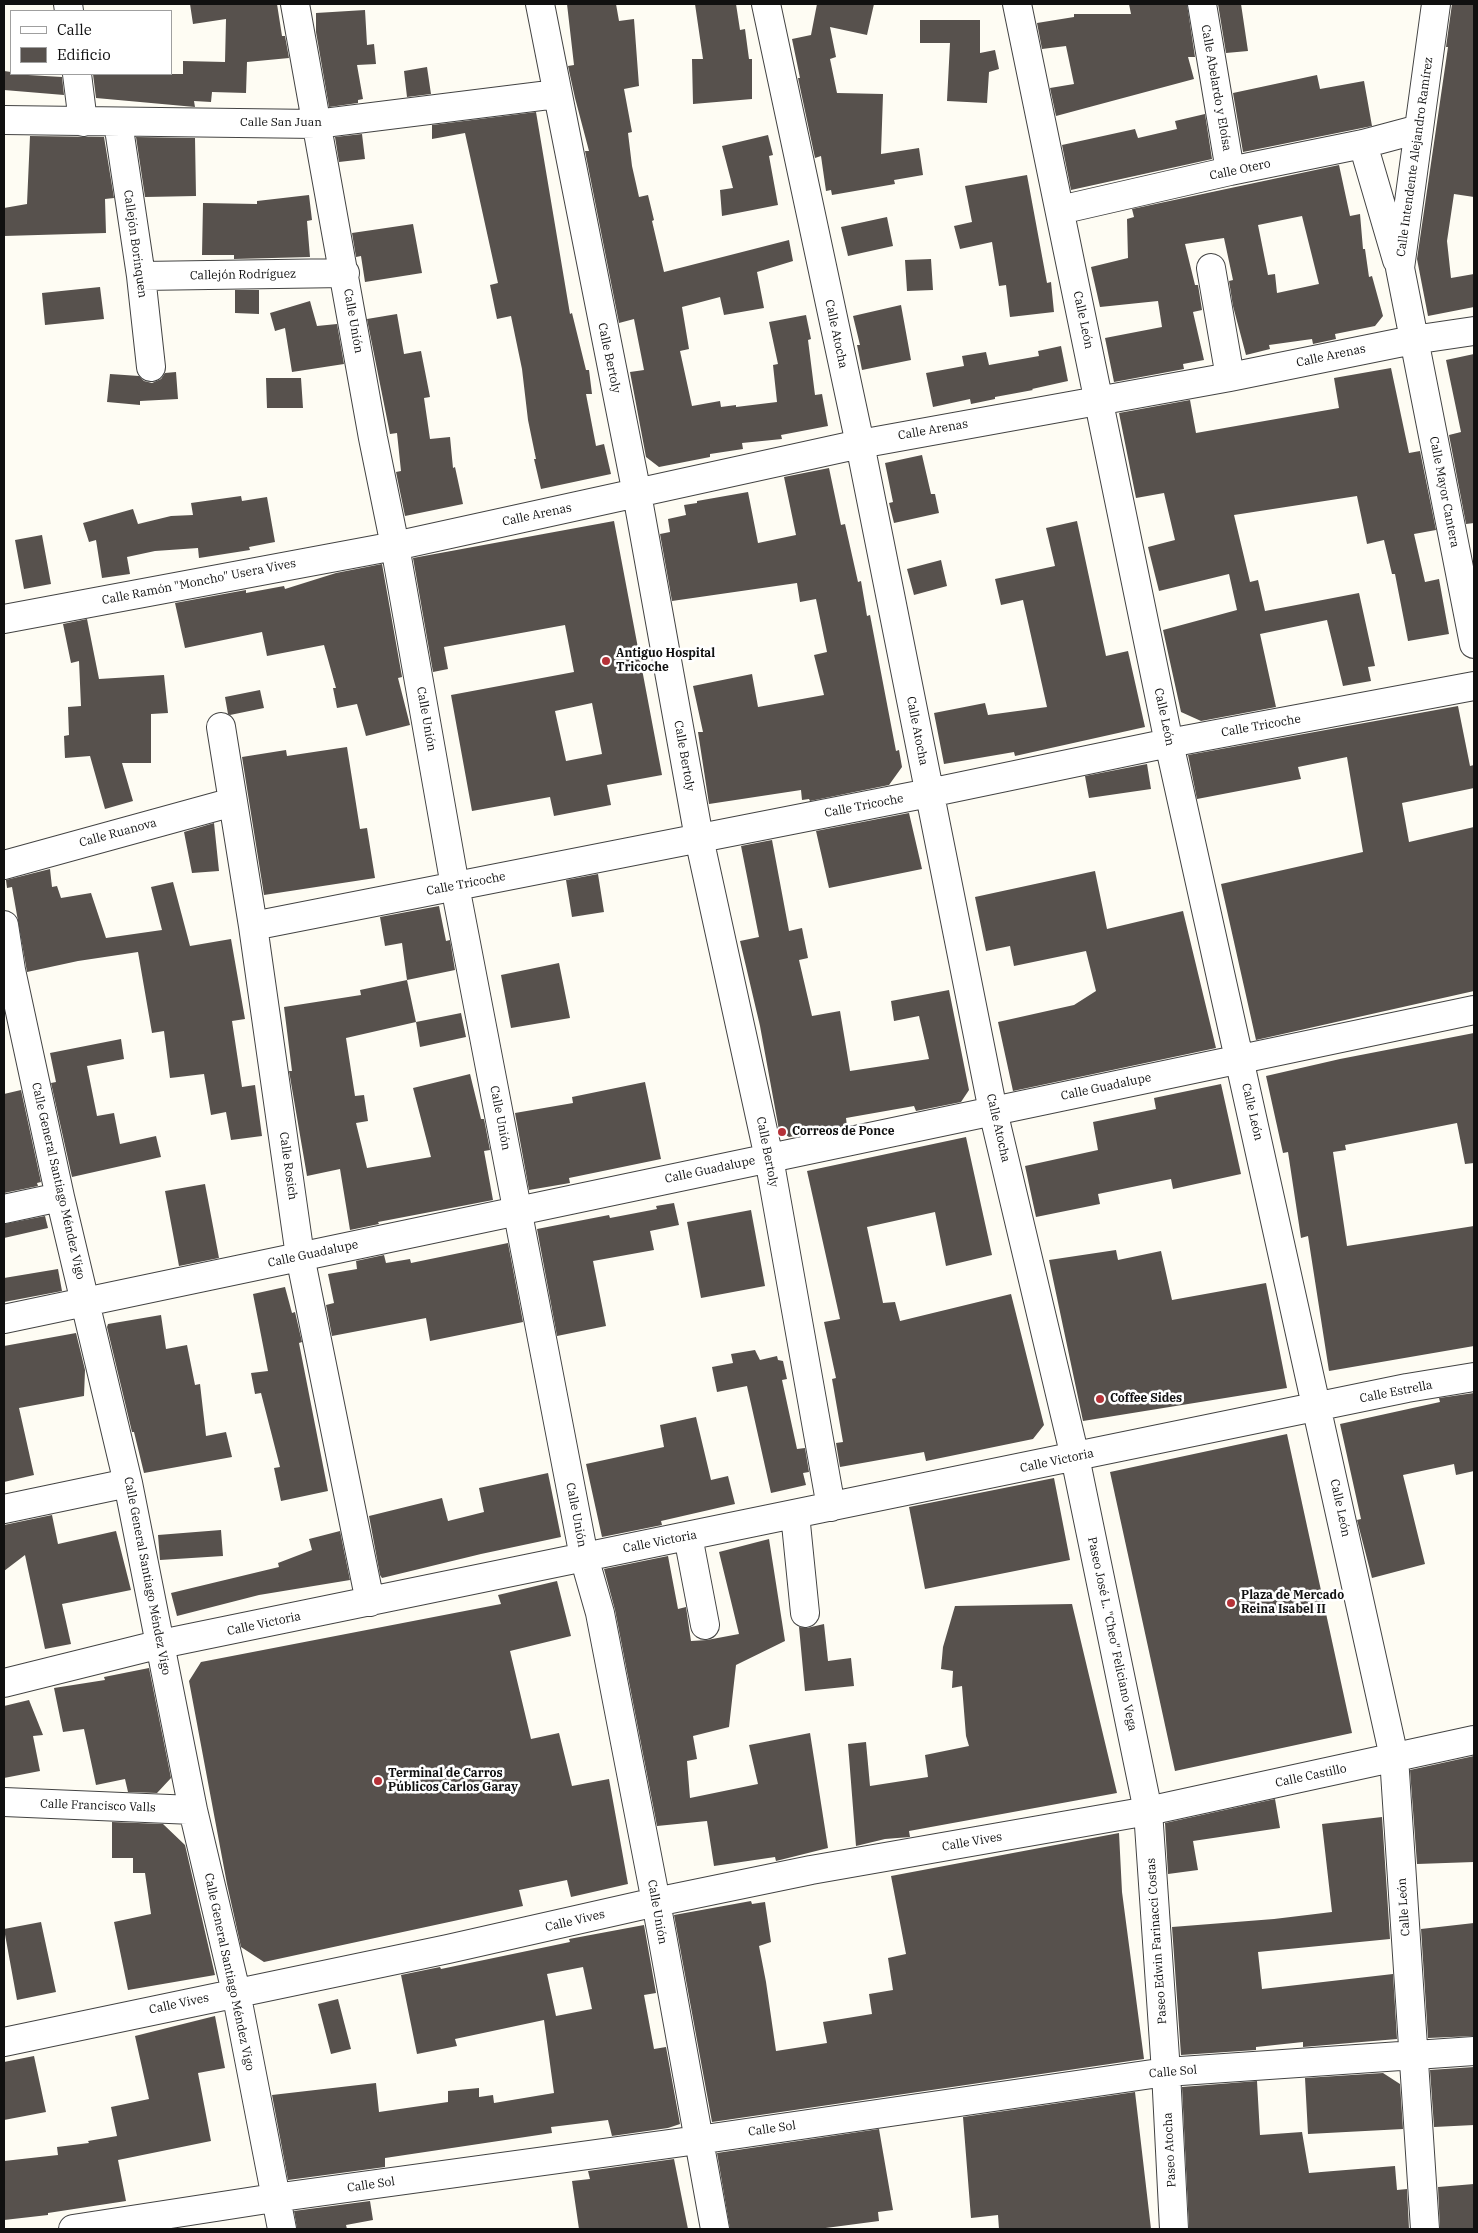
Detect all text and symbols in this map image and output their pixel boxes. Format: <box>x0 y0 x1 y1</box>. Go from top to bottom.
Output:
legend <box>10 10 172 75</box>
text: Calle <box>57 20 92 39</box>
street label: Calle Abelardo y Eloísa <box>1198 24 1234 152</box>
text: Edificio <box>57 45 111 64</box>
street label: Calle Intendente Alejandro Ramírez <box>1394 56 1436 258</box>
street label: Calle San Juan <box>240 116 322 130</box>
street label: Calle Otero <box>1208 157 1272 183</box>
street label: Callejón Borinquen <box>120 189 150 299</box>
street label: Callejón Rodríguez <box>190 267 296 283</box>
street label: Calle Unión <box>340 288 366 354</box>
street label: Calle León <box>1070 290 1096 350</box>
street label: Calle Atocha <box>822 298 850 370</box>
street label: Calle Bertoly <box>595 322 623 394</box>
street label: Calle Arenas <box>1295 342 1367 370</box>
street label: Calle Arenas <box>897 417 969 443</box>
street label: Calle Mayor Cantera <box>1426 435 1462 549</box>
street label: Calle Arenas <box>501 501 573 529</box>
street label: Calle Ramón "Moncho" Usera Vives <box>101 556 297 608</box>
place label: Antiguo Hospital Tricoche <box>616 647 715 675</box>
marker: Antiguo Hospital Tricoche <box>600 655 612 667</box>
street label: Calle Unión <box>413 686 439 752</box>
street label: Calle León <box>1151 687 1177 747</box>
street label: Calle Atocha <box>903 695 931 767</box>
street label: Calle Tricoche <box>1220 712 1302 740</box>
street label: Calle Bertoly <box>671 720 697 792</box>
street label: Calle Tricoche <box>823 791 905 821</box>
street label: Calle Ruanova <box>78 816 158 850</box>
street label: Calle Tricoche <box>425 869 507 899</box>
street label: Calle Guadalupe <box>1059 1070 1153 1104</box>
street label: Calle General Santiago Méndez Vigo <box>28 1081 88 1281</box>
street label: Calle León <box>1238 1082 1266 1142</box>
street label: Calle Unión <box>487 1085 513 1151</box>
street label: Calle Atocha <box>983 1092 1013 1164</box>
street label: Calle Bertoly <box>753 1116 781 1188</box>
place label: Correos de Ponce <box>792 1125 894 1139</box>
marker: Correos de Ponce <box>776 1126 788 1138</box>
street label: Calle Rosich <box>276 1131 300 1201</box>
street label: Calle Guadalupe <box>663 1153 757 1187</box>
street label: Calle Guadalupe <box>266 1237 360 1271</box>
street label: Calle Estrella <box>1358 1378 1434 1406</box>
place label: Coffee Sides <box>1110 1392 1182 1406</box>
marker: Coffee Sides <box>1094 1393 1106 1405</box>
street label: Calle Victoria <box>1019 1446 1095 1476</box>
street label: Calle General Santiago Méndez Vigo <box>121 1476 173 1676</box>
street label: Calle León <box>1327 1478 1353 1538</box>
street label: Calle Unión <box>563 1482 589 1548</box>
street label: Calle Victoria <box>622 1528 698 1556</box>
street label: Paseo José L. "Cheo" Feliciano Vega <box>1084 1536 1140 1732</box>
place label: Plaza de Mercado Reina Isabel II <box>1241 1589 1344 1617</box>
marker: Plaza de Mercado Reina Isabel II <box>1225 1597 1237 1609</box>
street label: Calle Victoria <box>226 1609 302 1639</box>
street label: Calle Castillo <box>1274 1761 1348 1791</box>
place label: Terminal de Carros Públicos Carlos Garay <box>388 1767 518 1795</box>
marker: Terminal de Carros Públicos Carlos Garay <box>372 1775 384 1787</box>
street label: Calle Francisco Valls <box>40 1797 156 1815</box>
street label: Calle Vives <box>941 1830 1003 1854</box>
street label: Paseo Edwin Farinacci Costas <box>1144 1857 1170 2025</box>
street label: Calle General Santiago Méndez Vigo <box>201 1872 257 2072</box>
street label: Calle León <box>1395 1877 1413 1937</box>
street label: Calle Unión <box>644 1879 670 1945</box>
street label: Calle Vives <box>544 1907 606 1935</box>
street label: Calle Vives <box>148 1991 210 2017</box>
street label: Calle Sol <box>1148 2063 1198 2081</box>
street label: Paseo Atocha <box>1161 2112 1179 2188</box>
street label: Calle Sol <box>747 2119 797 2139</box>
street label: Calle Sol <box>346 2175 396 2195</box>

